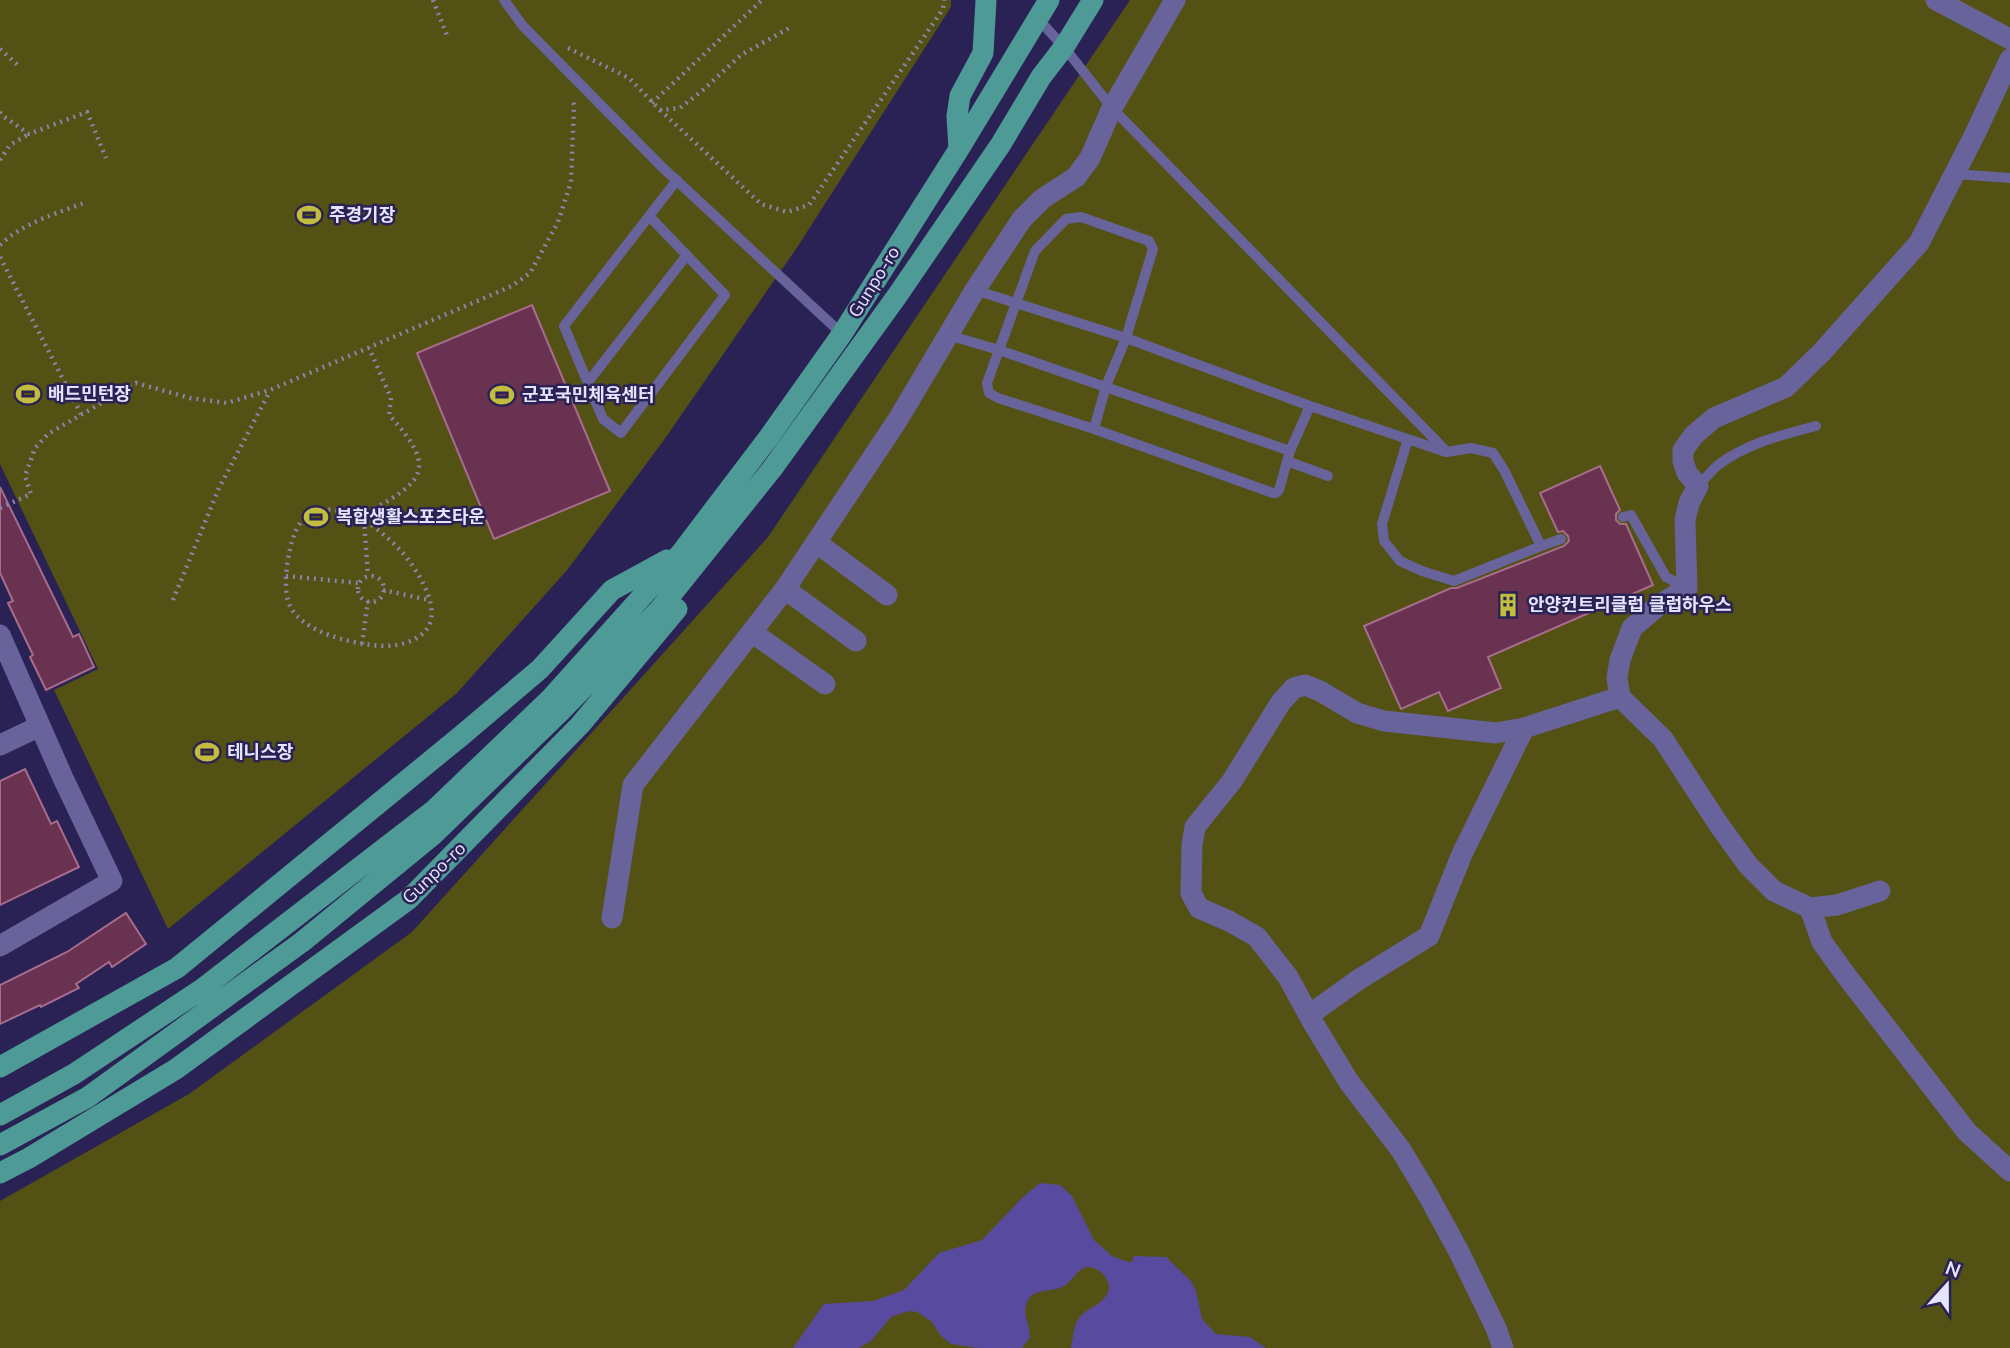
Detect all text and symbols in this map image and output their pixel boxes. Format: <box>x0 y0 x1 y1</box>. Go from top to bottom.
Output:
sports icon: 주경기장 <box>295 201 323 229</box>
place label: 주경기장 <box>329 203 396 226</box>
street label: Gunpo-ro <box>843 242 904 322</box>
sports icon: 배드민턴장 <box>14 380 42 408</box>
sports icon: 군포국민체육센터 <box>488 381 516 409</box>
place label: 배드민턴장 <box>48 382 131 405</box>
place label: 군포국민체육센터 <box>522 383 654 406</box>
sports icon: 복합생활스포츠타운 <box>302 503 330 531</box>
place label: 복합생활스포츠타운 <box>336 505 485 528</box>
building icon: 안양컨트리클럽 클럽하우스 <box>1494 591 1522 619</box>
place label: 안양컨트리클럽 클럽하우스 <box>1528 593 1732 616</box>
sports icon: 테니스장 <box>193 738 221 766</box>
place label: 테니스장 <box>227 740 294 763</box>
street label: Gunpo-ro <box>397 837 470 909</box>
north arrow <box>1912 1250 1982 1320</box>
text: N <box>1942 1255 1964 1283</box>

